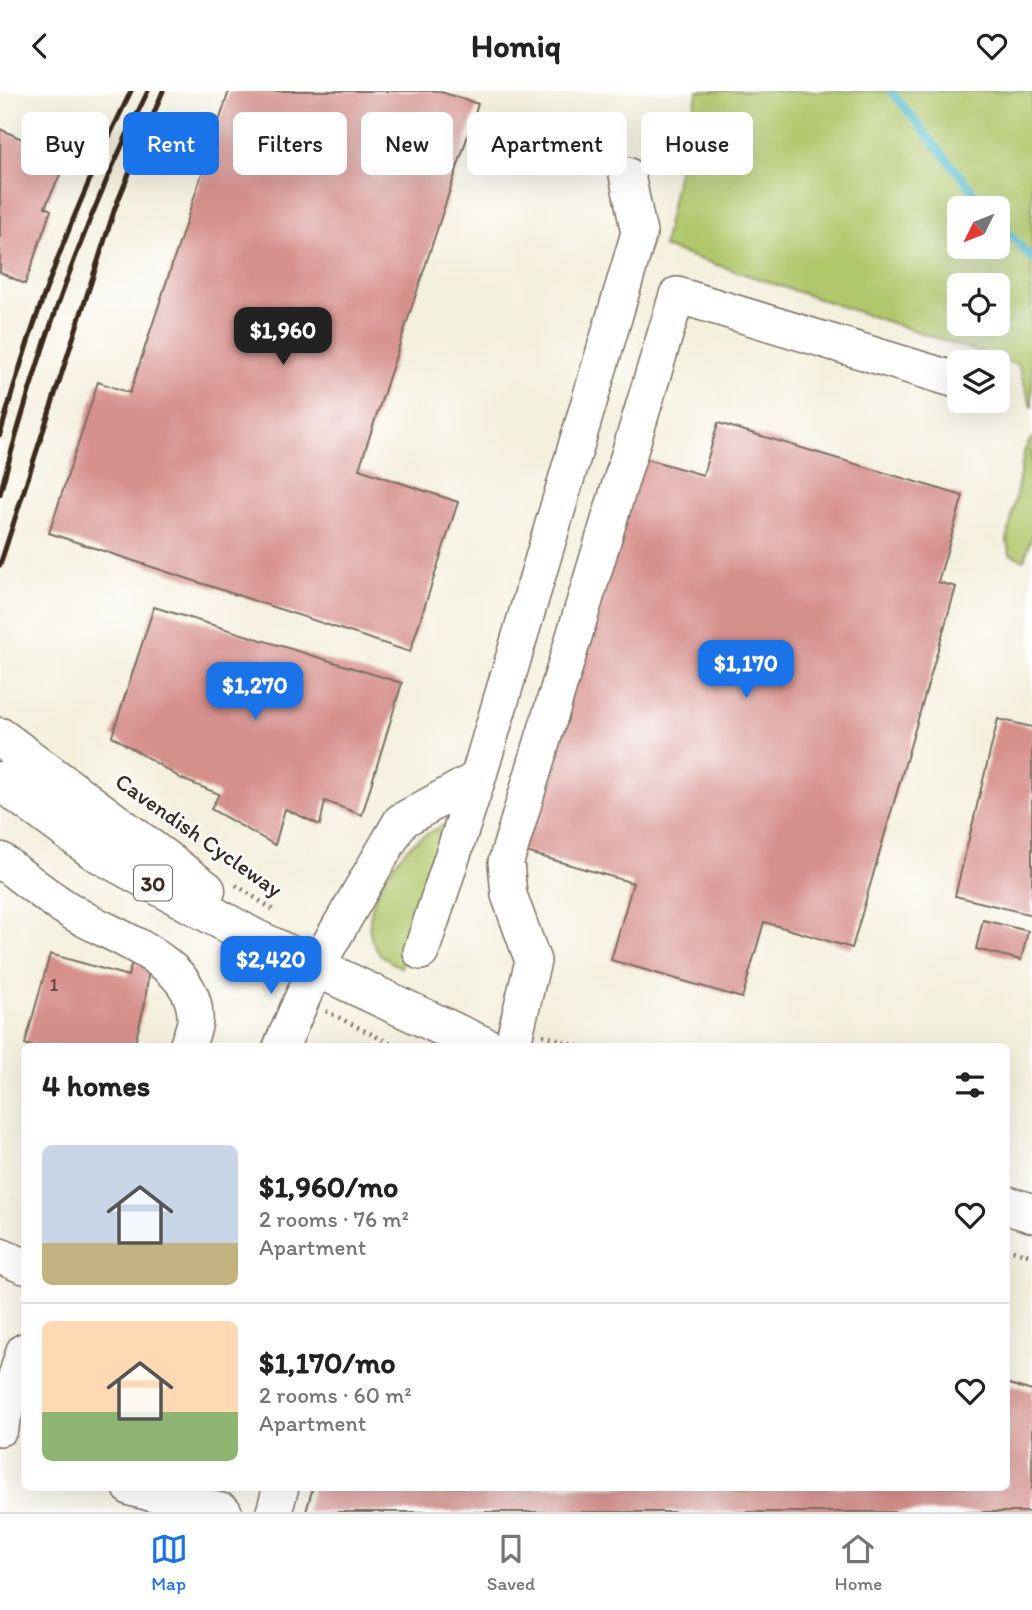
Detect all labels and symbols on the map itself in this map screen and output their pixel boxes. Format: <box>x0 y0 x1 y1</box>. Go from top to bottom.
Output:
north arrow <box>947 196 1010 259</box>
pin: $1,960 <box>226 307 340 367</box>
pin: $1,170 <box>689 641 803 700</box>
pin: $1,270 <box>198 663 312 722</box>
street label: Cavendish Cycleway <box>110 767 288 903</box>
road number: 30 <box>134 865 172 901</box>
pin: $2,420 <box>214 937 328 996</box>
house number: 1 <box>50 973 59 996</box>

